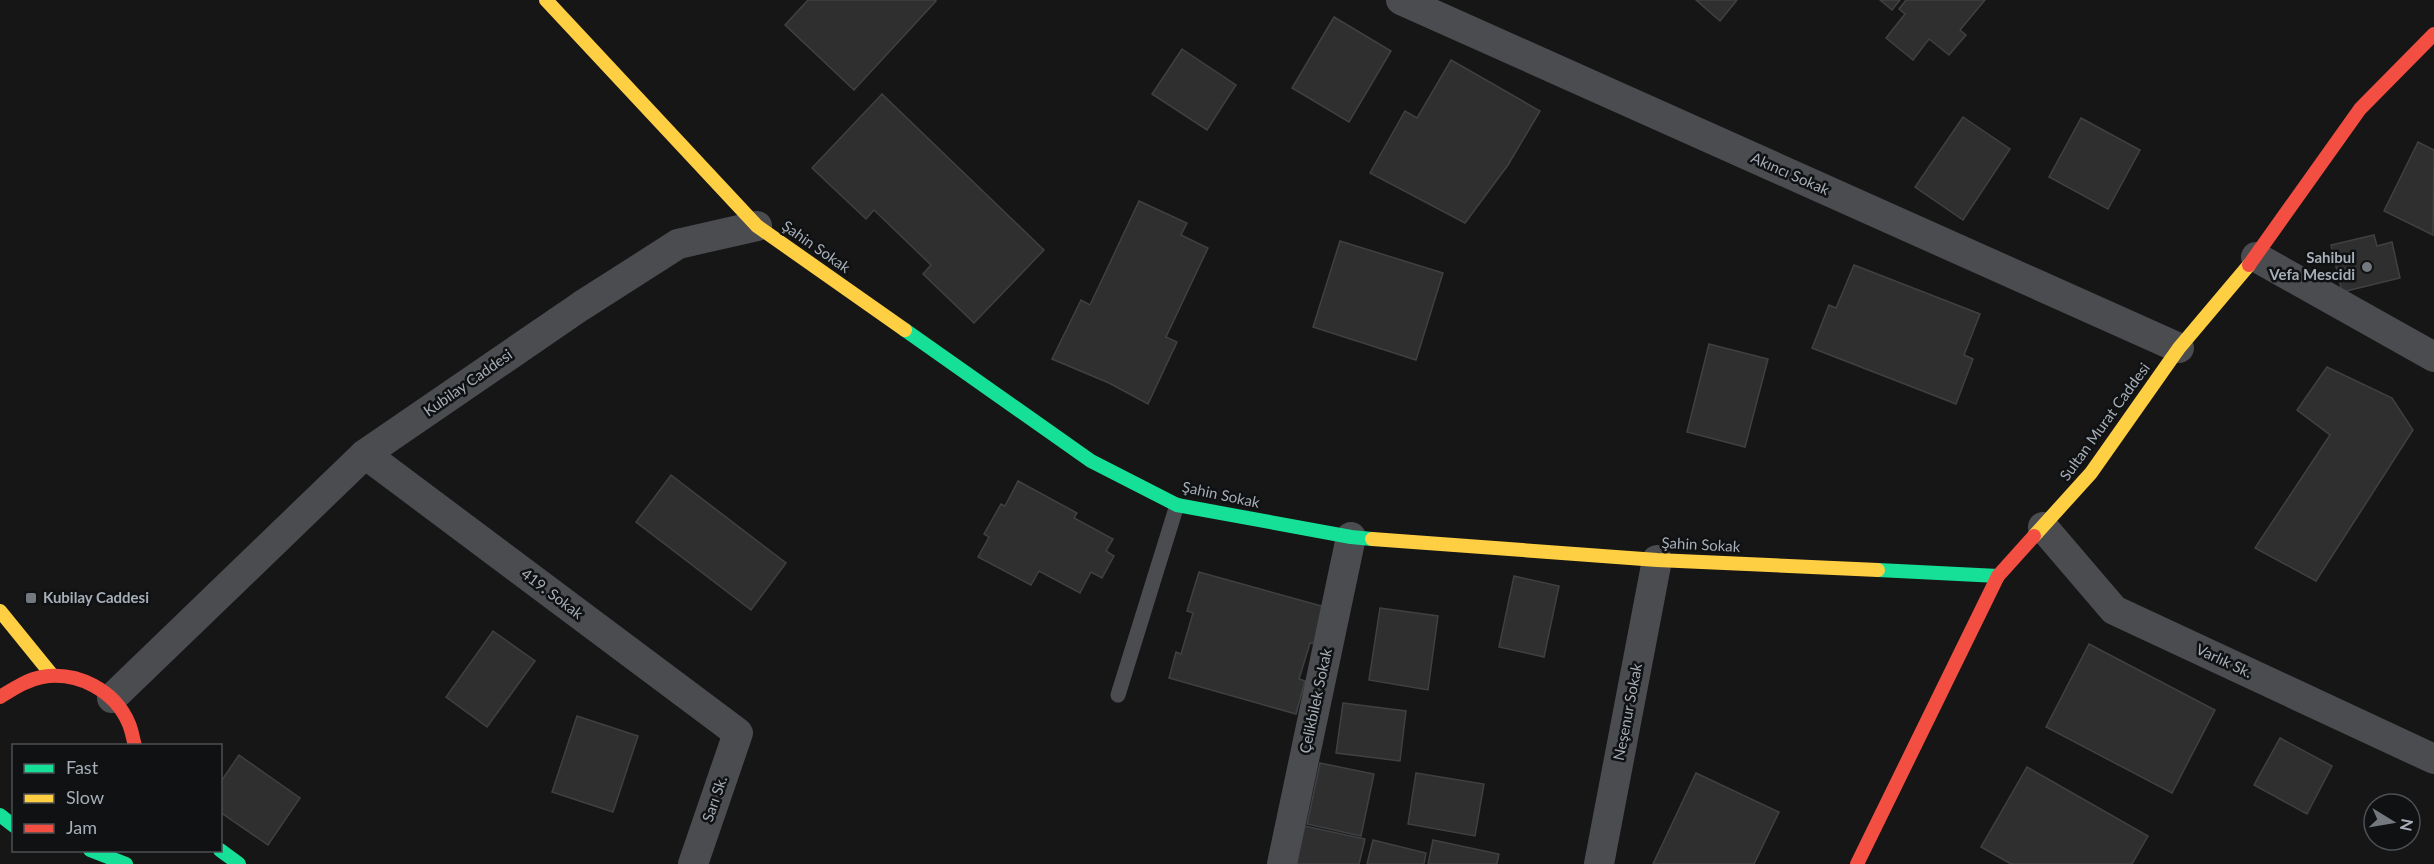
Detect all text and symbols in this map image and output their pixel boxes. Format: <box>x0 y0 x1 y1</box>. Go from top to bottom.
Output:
street label: Akıncı Sokak <box>1749 148 1833 198</box>
street label: Şahin Sokak <box>779 216 854 276</box>
place label: Sahibul Vefa Mescidi <box>2268 248 2355 283</box>
marker: Sahibul Vefa Mescidi <box>2360 260 2374 274</box>
street label: Kubilay Caddesi <box>420 345 515 419</box>
street label: Sultan Murat Caddesi <box>2055 359 2153 484</box>
street label: Şahin Sokak <box>1181 477 1262 511</box>
street label: Şahin Sokak <box>1661 533 1741 555</box>
street label: 419. Sokak <box>518 564 587 623</box>
place label: Kubilay Caddesi <box>43 588 149 606</box>
marker: Kubilay Caddesi <box>24 591 38 605</box>
street label: Varlık Sk. <box>2194 639 2255 681</box>
street label: Çelikbilek Sokak <box>1295 646 1335 755</box>
street label: Neşenur Sokak <box>1609 661 1645 762</box>
legend <box>12 744 222 852</box>
text: Fast <box>66 756 99 778</box>
street label: Sarı Sk. <box>698 773 730 824</box>
text: Slow <box>66 786 104 808</box>
north arrow <box>2362 792 2422 852</box>
text: Jam <box>66 816 97 838</box>
text: N <box>2397 817 2418 833</box>

